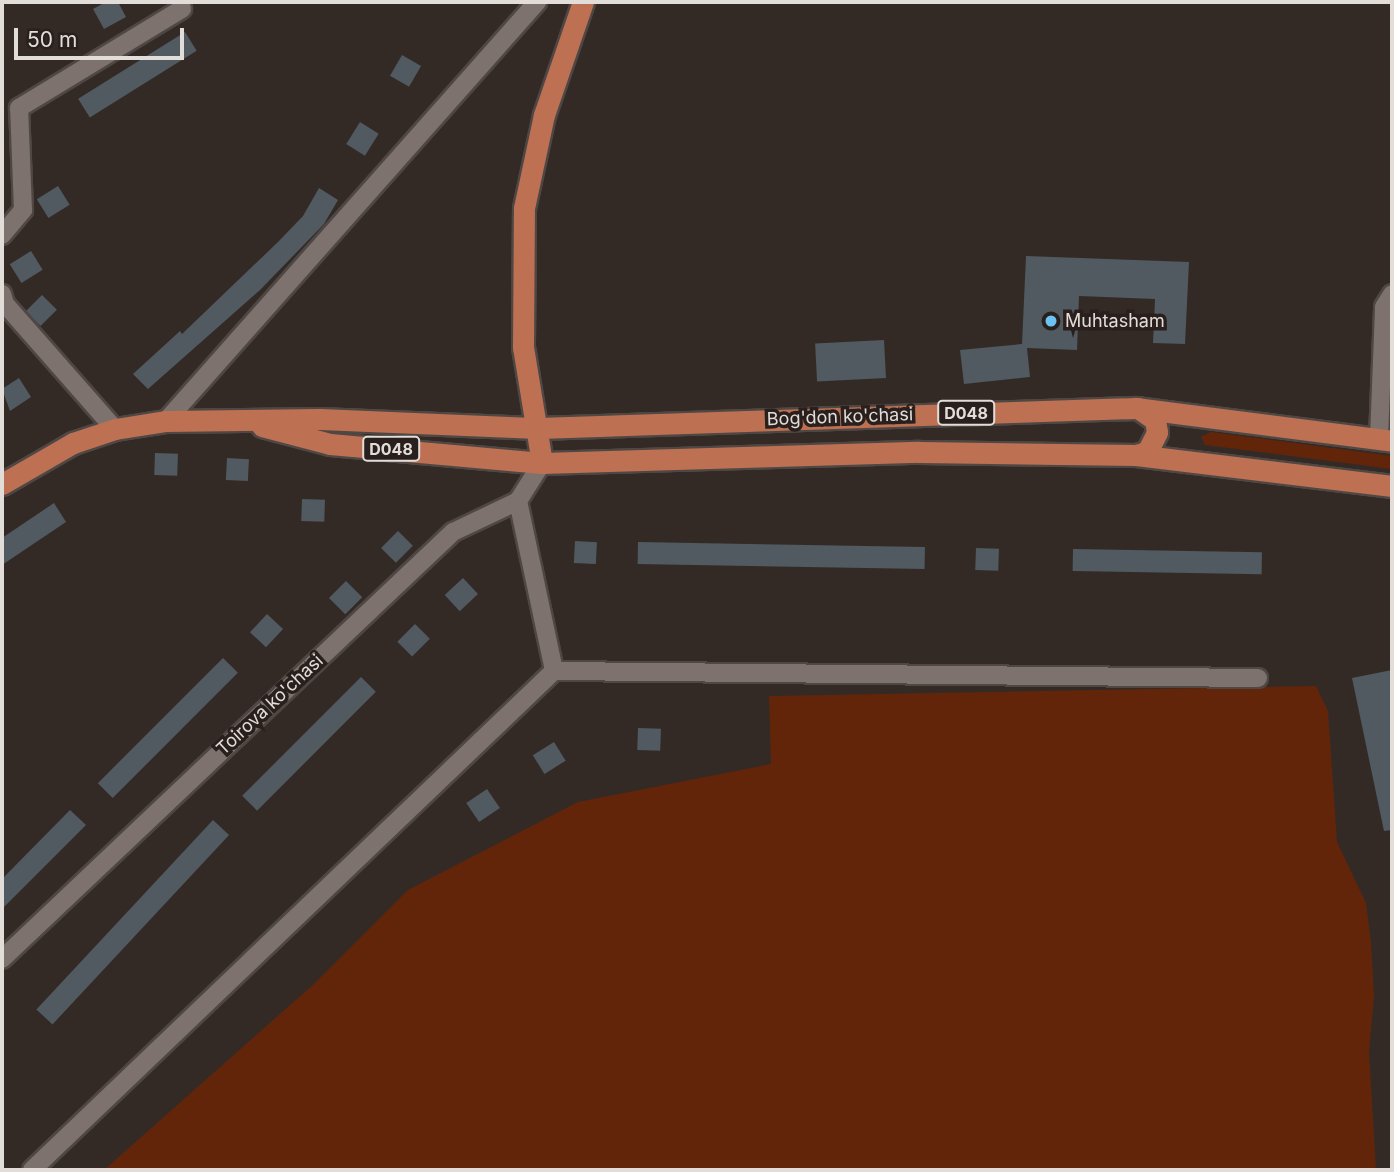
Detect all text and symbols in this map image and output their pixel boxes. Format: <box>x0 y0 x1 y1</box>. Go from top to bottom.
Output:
scale bar <box>18 14 187 58</box>
text: 50 m <box>27 27 77 52</box>
place label: Muhtasham <box>1065 310 1165 332</box>
marker: Muhtasham <box>1043 313 1059 329</box>
road number: D048 <box>936 400 996 426</box>
street label: Bog'don ko'chasi <box>767 404 913 430</box>
road number: D048 <box>361 436 421 462</box>
street label: Toirova ko'chasi <box>212 650 328 760</box>

